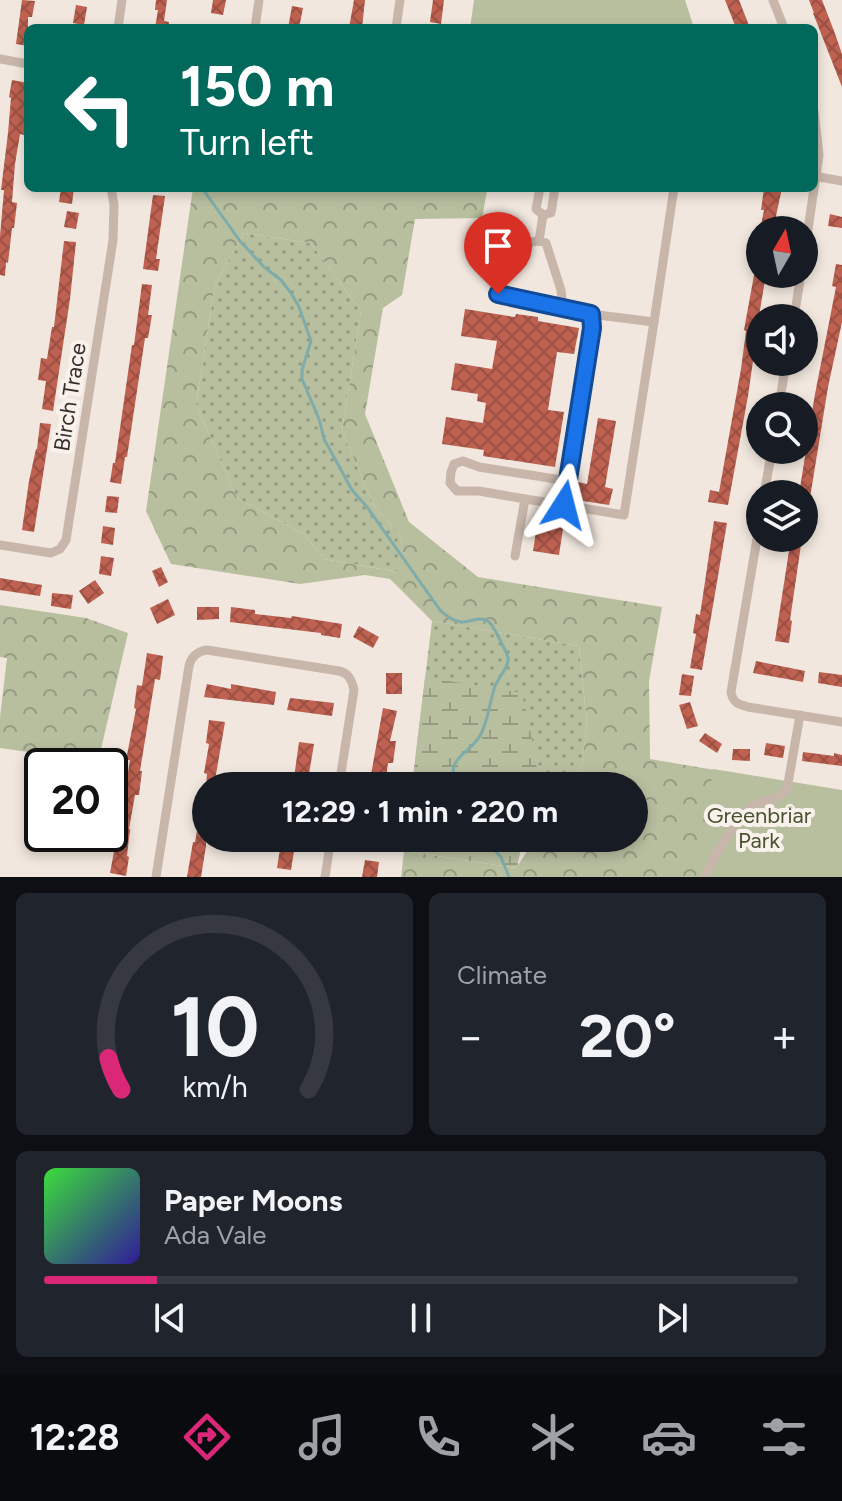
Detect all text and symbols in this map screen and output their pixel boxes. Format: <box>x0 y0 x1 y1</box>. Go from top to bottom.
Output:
text: 150 m <box>180 53 335 120</box>
icon: left <box>48 56 152 160</box>
text: Turn left <box>180 121 314 164</box>
pin <box>464 212 532 294</box>
north arrow <box>746 216 818 288</box>
map controls <box>746 216 818 552</box>
icon: arrive <box>476 224 520 268</box>
button: sound <box>746 304 818 376</box>
street label: Birch Trace <box>48 341 92 453</box>
button: search <box>746 392 818 464</box>
position arrow <box>522 463 606 547</box>
button: layers <box>746 480 818 552</box>
speed limit sign: 20 <box>24 748 128 852</box>
text: 12:29 · 1 min · 220 m <box>282 793 558 830</box>
park label: Greenbriar Park <box>707 802 812 854</box>
text: Climate <box>457 959 547 991</box>
text: 10 <box>170 977 259 1077</box>
text: 20° <box>579 1000 676 1072</box>
text: − <box>457 1010 484 1063</box>
text: + <box>771 1010 798 1063</box>
text: km/h <box>182 1070 247 1104</box>
text: Paper Moons <box>164 1182 343 1219</box>
text: Ada Vale <box>164 1219 267 1251</box>
icon: previous <box>148 1296 192 1340</box>
icon: pause <box>399 1296 443 1340</box>
icon: next <box>650 1296 694 1340</box>
icon: directions <box>179 1409 235 1465</box>
icon: music <box>294 1409 350 1465</box>
icon: phone <box>410 1409 466 1465</box>
icon: climate <box>525 1409 581 1465</box>
icon: car <box>641 1409 697 1465</box>
icon: filters <box>756 1409 812 1465</box>
text: 12:28 <box>30 1416 119 1459</box>

